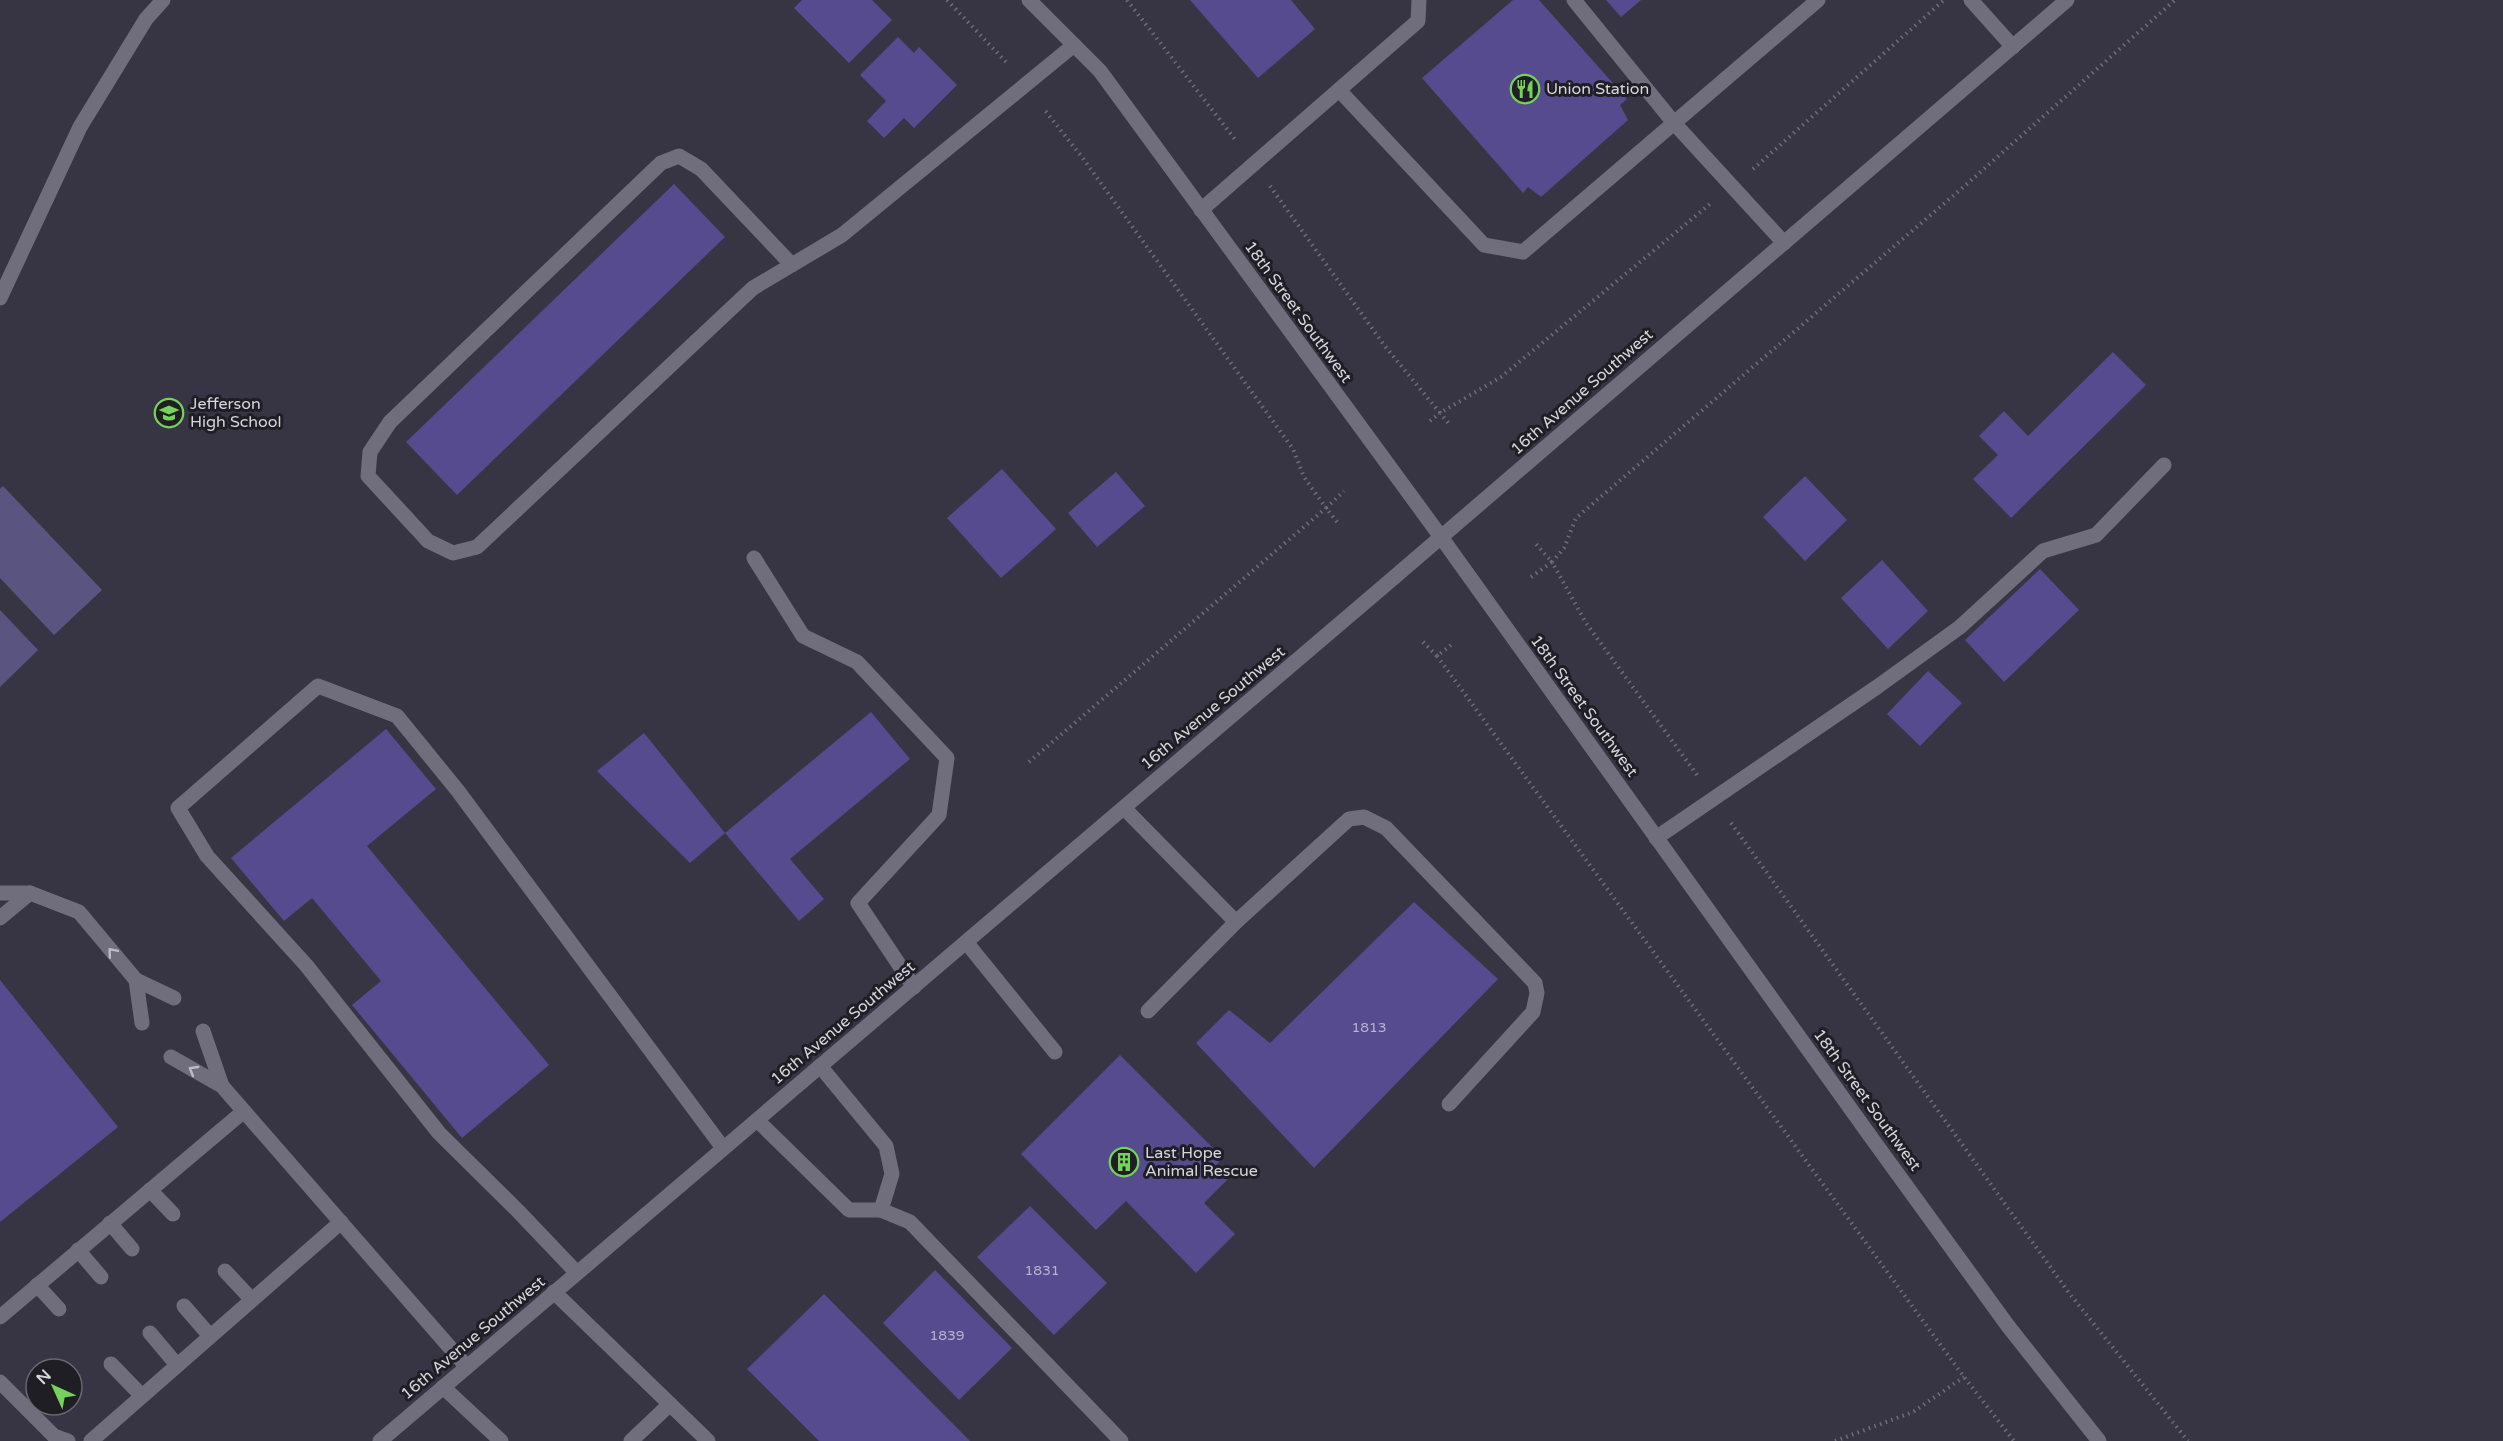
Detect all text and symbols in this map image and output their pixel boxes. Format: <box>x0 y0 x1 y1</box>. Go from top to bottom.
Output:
restaurant icon: Union Station <box>1509 73 1541 105</box>
place label: Union Station <box>1546 79 1649 99</box>
street label: 18th Street Southwest <box>1240 237 1356 387</box>
street label: 16th Avenue Southwest <box>1507 325 1657 459</box>
place label: Jefferson High School <box>190 394 281 432</box>
school or university icon: Jefferson High School <box>153 397 185 429</box>
street label: 18th Street Southwest <box>1526 631 1642 781</box>
street label: 16th Avenue Southwest <box>1137 642 1289 774</box>
one-way arrow <box>108 948 119 959</box>
street label: 16th Avenue Southwest <box>767 957 919 1089</box>
house number: 1813 <box>1351 1019 1387 1036</box>
street label: 18th Street Southwest <box>1809 1025 1925 1175</box>
one-way arrow <box>189 1065 199 1077</box>
place label: Last Hope Animal Rescue <box>1145 1143 1258 1181</box>
building icon: Last Hope Animal Rescue <box>1108 1146 1140 1178</box>
house number: 1831 <box>1024 1262 1060 1279</box>
street label: 16th Avenue Southwest <box>397 1272 549 1404</box>
house number: 1839 <box>929 1327 965 1344</box>
north arrow <box>24 1357 84 1417</box>
text: N <box>32 1365 56 1389</box>

